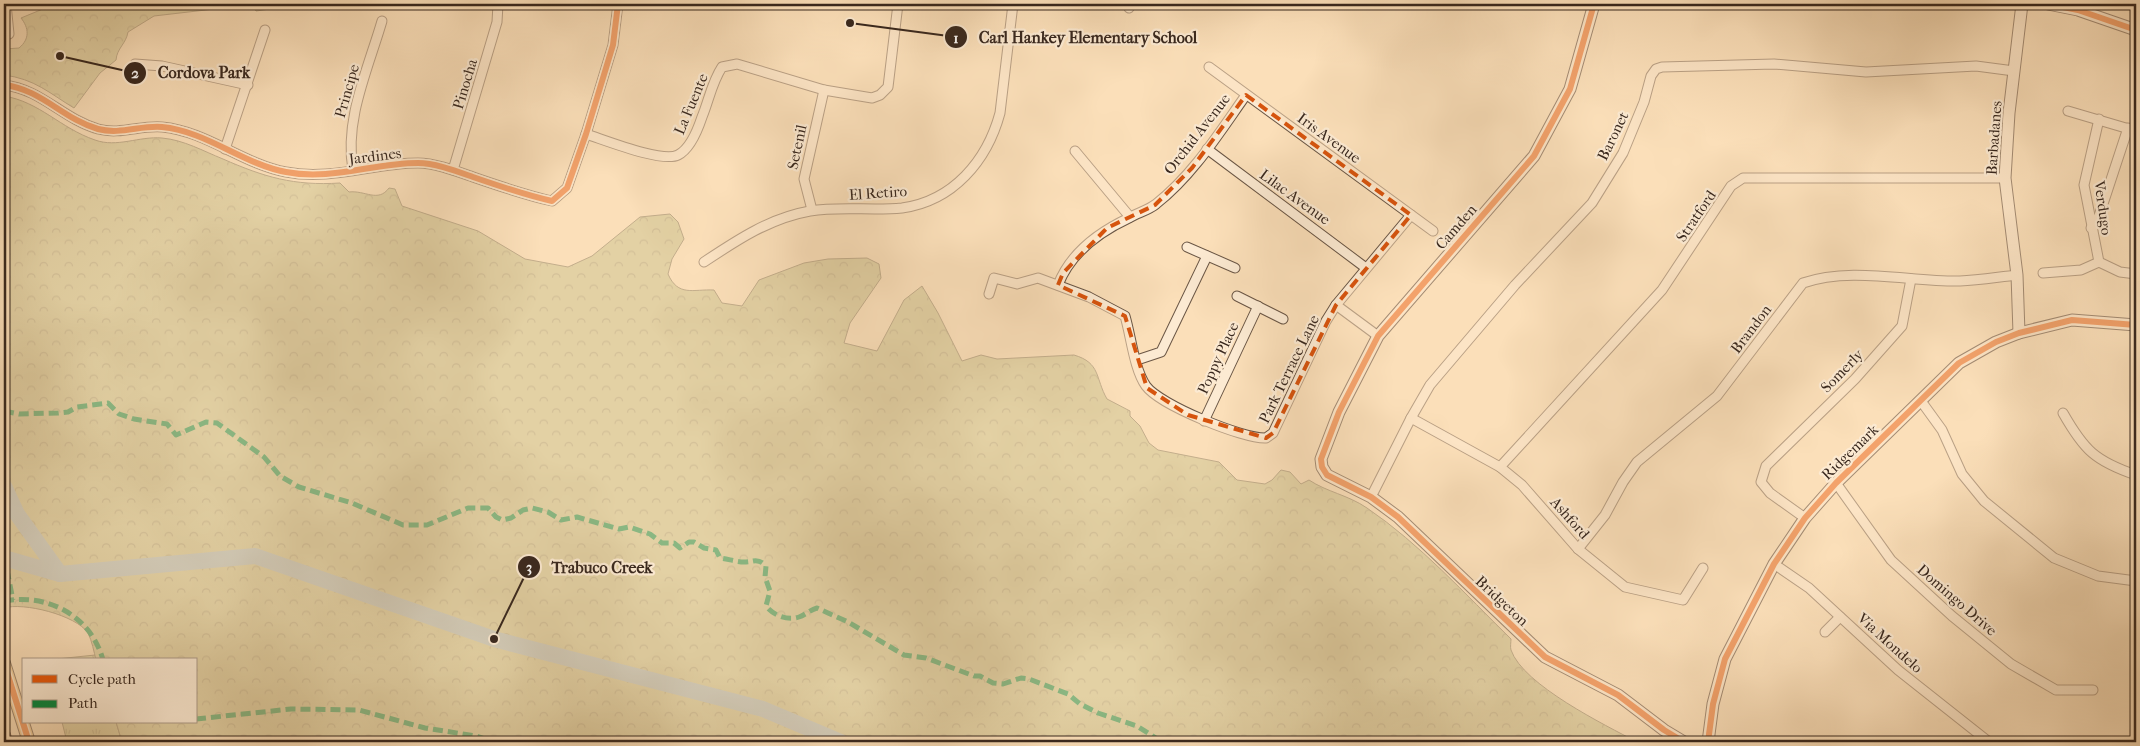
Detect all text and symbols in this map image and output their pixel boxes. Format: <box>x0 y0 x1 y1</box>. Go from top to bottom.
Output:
callout: Carl Hankey Elementary School <box>944 22 1207 53</box>
text: Carl Hankey Elementary School <box>979 28 1198 48</box>
text: 1 <box>953 29 959 47</box>
street label: Pinocha <box>449 56 481 111</box>
callout: Cordova Park <box>123 57 260 88</box>
street label: Principe <box>331 61 363 120</box>
text: Cordova Park <box>158 63 251 82</box>
text: 2 <box>131 64 139 82</box>
street label: La Fuente <box>670 70 712 137</box>
street label: Orchid Avenue <box>1160 90 1234 178</box>
street label: Barbadanes <box>1982 100 2006 176</box>
street label: Baronet <box>1594 108 1633 163</box>
street label: Iris Avenue <box>1294 109 1365 167</box>
street label: Setenil <box>783 123 811 171</box>
street label: Jardines <box>347 144 403 168</box>
street label: Lilac Avenue <box>1256 165 1334 229</box>
street label: Verdugo <box>2090 179 2116 237</box>
street label: El Retiro <box>848 182 908 204</box>
street label: Stratford <box>1672 186 1720 245</box>
street label: Camden <box>1432 201 1481 253</box>
street label: Brandon <box>1727 301 1775 357</box>
street label: Park Terrace Lane <box>1255 311 1323 426</box>
street label: Poppy Place <box>1193 319 1243 397</box>
street label: Somerly <box>1817 345 1868 396</box>
street label: Ridgemark <box>1818 420 1882 484</box>
street label: Ashford <box>1546 493 1594 543</box>
callout: Trabuco Creek <box>516 552 662 583</box>
text: 3 <box>526 558 532 576</box>
text: Trabuco Creek <box>550 558 653 577</box>
street label: Domingo Drive <box>1913 560 2001 640</box>
street label: Bridgeton <box>1472 572 1532 630</box>
street label: Via Mondelo <box>1853 608 1926 677</box>
legend <box>22 658 198 724</box>
text: Cycle path <box>68 670 136 688</box>
text: Path <box>68 694 98 712</box>

